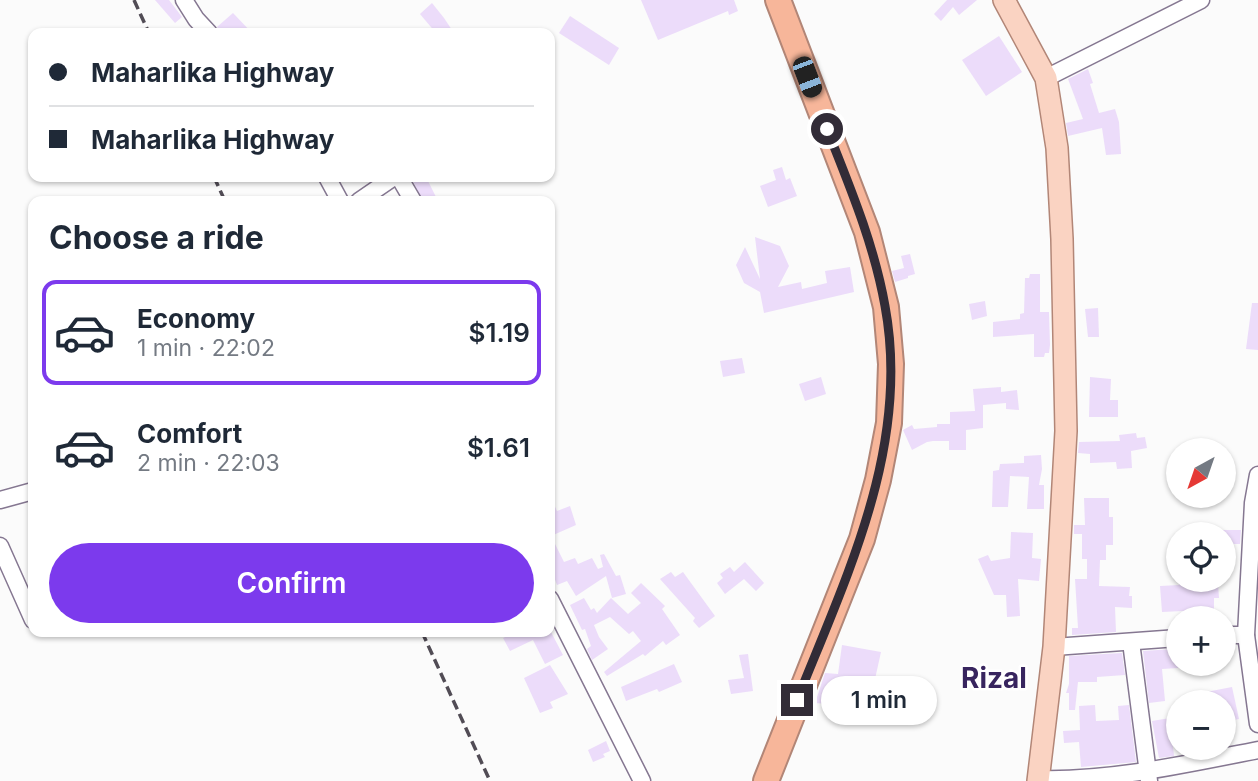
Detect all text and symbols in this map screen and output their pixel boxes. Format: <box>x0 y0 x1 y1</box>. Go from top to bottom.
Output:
car <box>790 54 825 100</box>
text: Maharlika Highway <box>91 57 334 88</box>
route start <box>811 113 843 145</box>
text: Maharlika Highway <box>91 124 334 155</box>
text: Choose a ride <box>49 218 264 257</box>
icon: car <box>53 301 116 364</box>
text: Economy <box>137 303 255 334</box>
text: $1.19 <box>468 317 530 348</box>
text: 1 min · 22:02 <box>137 334 275 362</box>
icon: car <box>53 416 116 479</box>
text: Comfort <box>137 418 242 449</box>
text: $1.61 <box>467 432 530 463</box>
north arrow <box>1166 438 1236 508</box>
map controls <box>1166 438 1236 760</box>
text: 2 min · 22:03 <box>137 449 280 477</box>
button: locate <box>1166 522 1236 592</box>
button: Confirm <box>49 543 534 623</box>
button: + <box>1166 606 1236 676</box>
district label: Rizal <box>961 661 1027 695</box>
callout: 1 min <box>822 676 937 724</box>
route end <box>781 684 813 716</box>
text: 1 min <box>851 686 907 714</box>
button: − <box>1166 690 1236 760</box>

